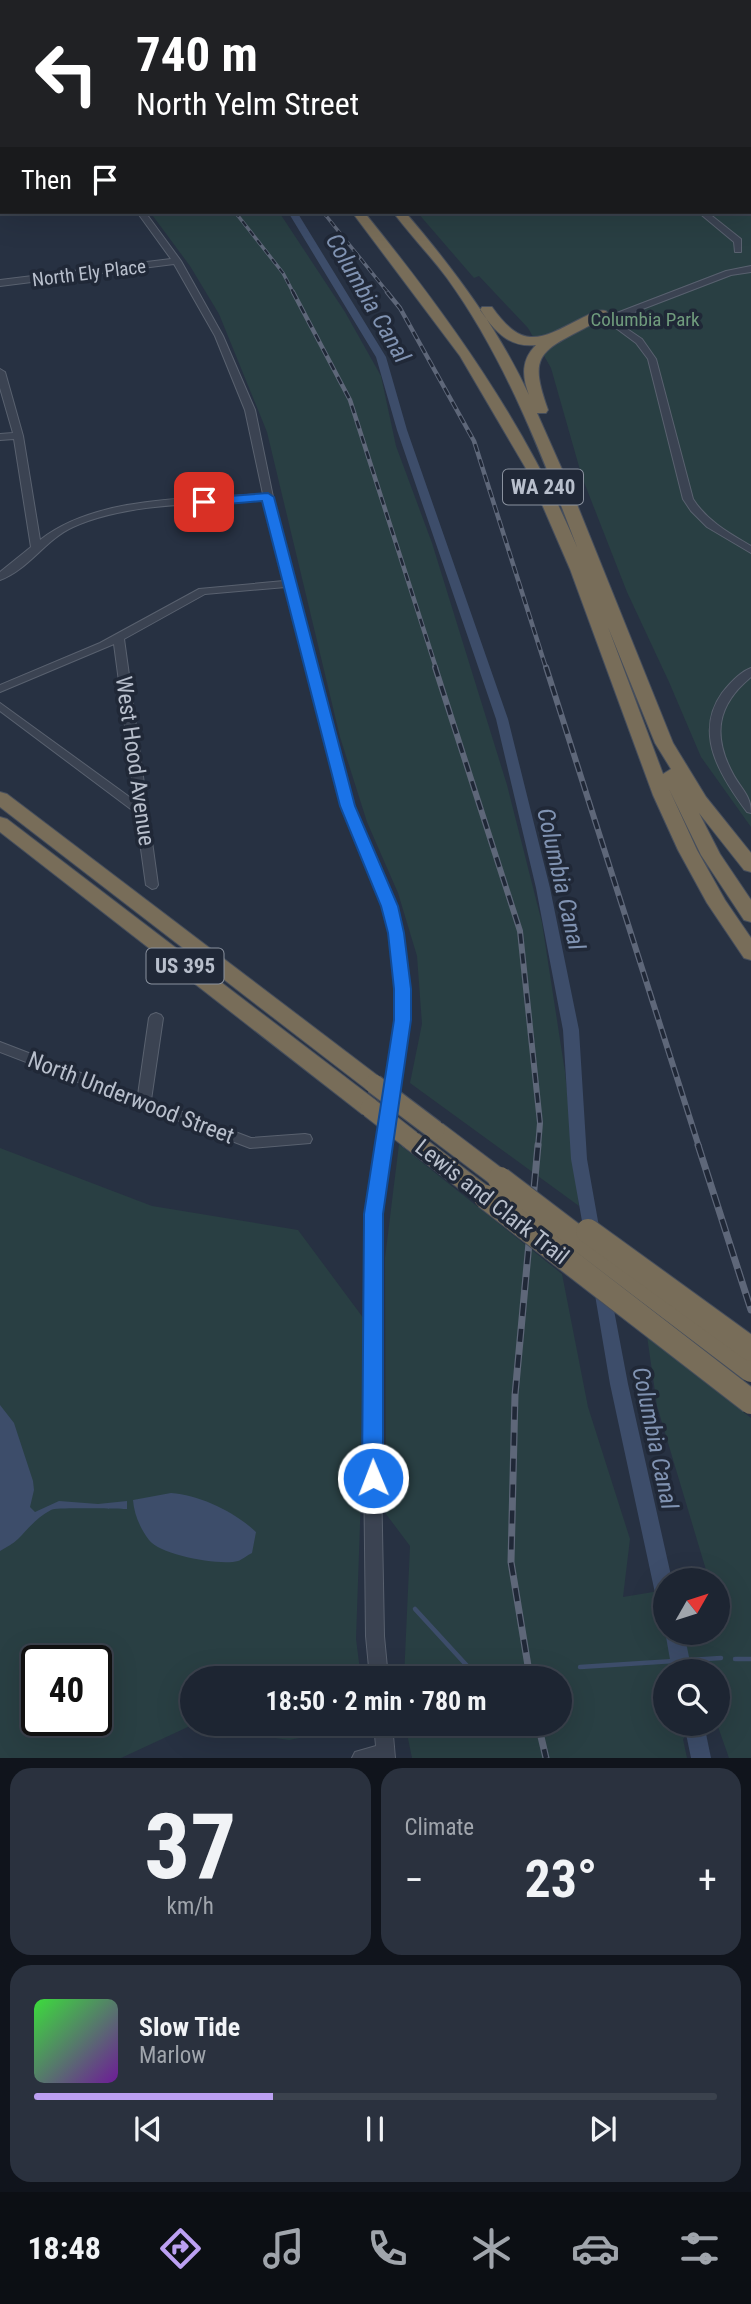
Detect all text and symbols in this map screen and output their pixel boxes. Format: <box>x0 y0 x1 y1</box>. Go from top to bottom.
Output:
text: 740 m <box>136 26 258 83</box>
icon: left <box>21 28 112 119</box>
text: North Yelm Street <box>136 85 359 123</box>
icon: arrive <box>86 161 124 199</box>
text: Then <box>21 165 72 195</box>
water label: Columbia Canal <box>320 228 417 368</box>
street label: North Ely Place <box>31 255 147 291</box>
park label: Columbia Park <box>590 308 700 331</box>
road number: WA 240 <box>503 470 583 504</box>
pin <box>174 472 234 532</box>
icon: arrive <box>185 483 223 521</box>
street label: West Hood Avenue <box>110 675 160 847</box>
water label: Columbia Canal <box>531 805 591 953</box>
road number: US 395 <box>146 948 224 984</box>
street label: North Underwood Street <box>24 1046 238 1150</box>
street label: Lewis and Clark Trail <box>410 1134 574 1270</box>
water label: Columbia Canal <box>626 1364 684 1512</box>
position arrow <box>336 1441 410 1515</box>
north arrow <box>653 1568 730 1645</box>
map controls <box>653 1568 730 1736</box>
speed limit sign: 40 <box>21 1645 112 1736</box>
button: search <box>653 1659 730 1736</box>
text: 18:50 · 2 min · 780 m <box>266 1686 486 1716</box>
text: 37 <box>144 1794 236 1900</box>
text: Climate <box>405 1814 474 1841</box>
text: 23° <box>524 1849 597 1910</box>
text: − <box>405 1858 424 1902</box>
text: + <box>698 1858 717 1902</box>
text: km/h <box>167 1893 214 1920</box>
text: Slow Tide <box>139 2012 240 2042</box>
text: Marlow <box>139 2042 206 2069</box>
icon: previous <box>129 2110 167 2148</box>
icon: pause <box>356 2110 394 2148</box>
icon: next <box>584 2110 622 2148</box>
icon: directions <box>156 2224 205 2273</box>
icon: music <box>259 2224 308 2273</box>
icon: phone <box>363 2224 412 2273</box>
icon: climate <box>467 2224 516 2273</box>
icon: car <box>571 2224 620 2273</box>
icon: filters <box>675 2224 724 2273</box>
text: 18:48 <box>27 2229 101 2267</box>

